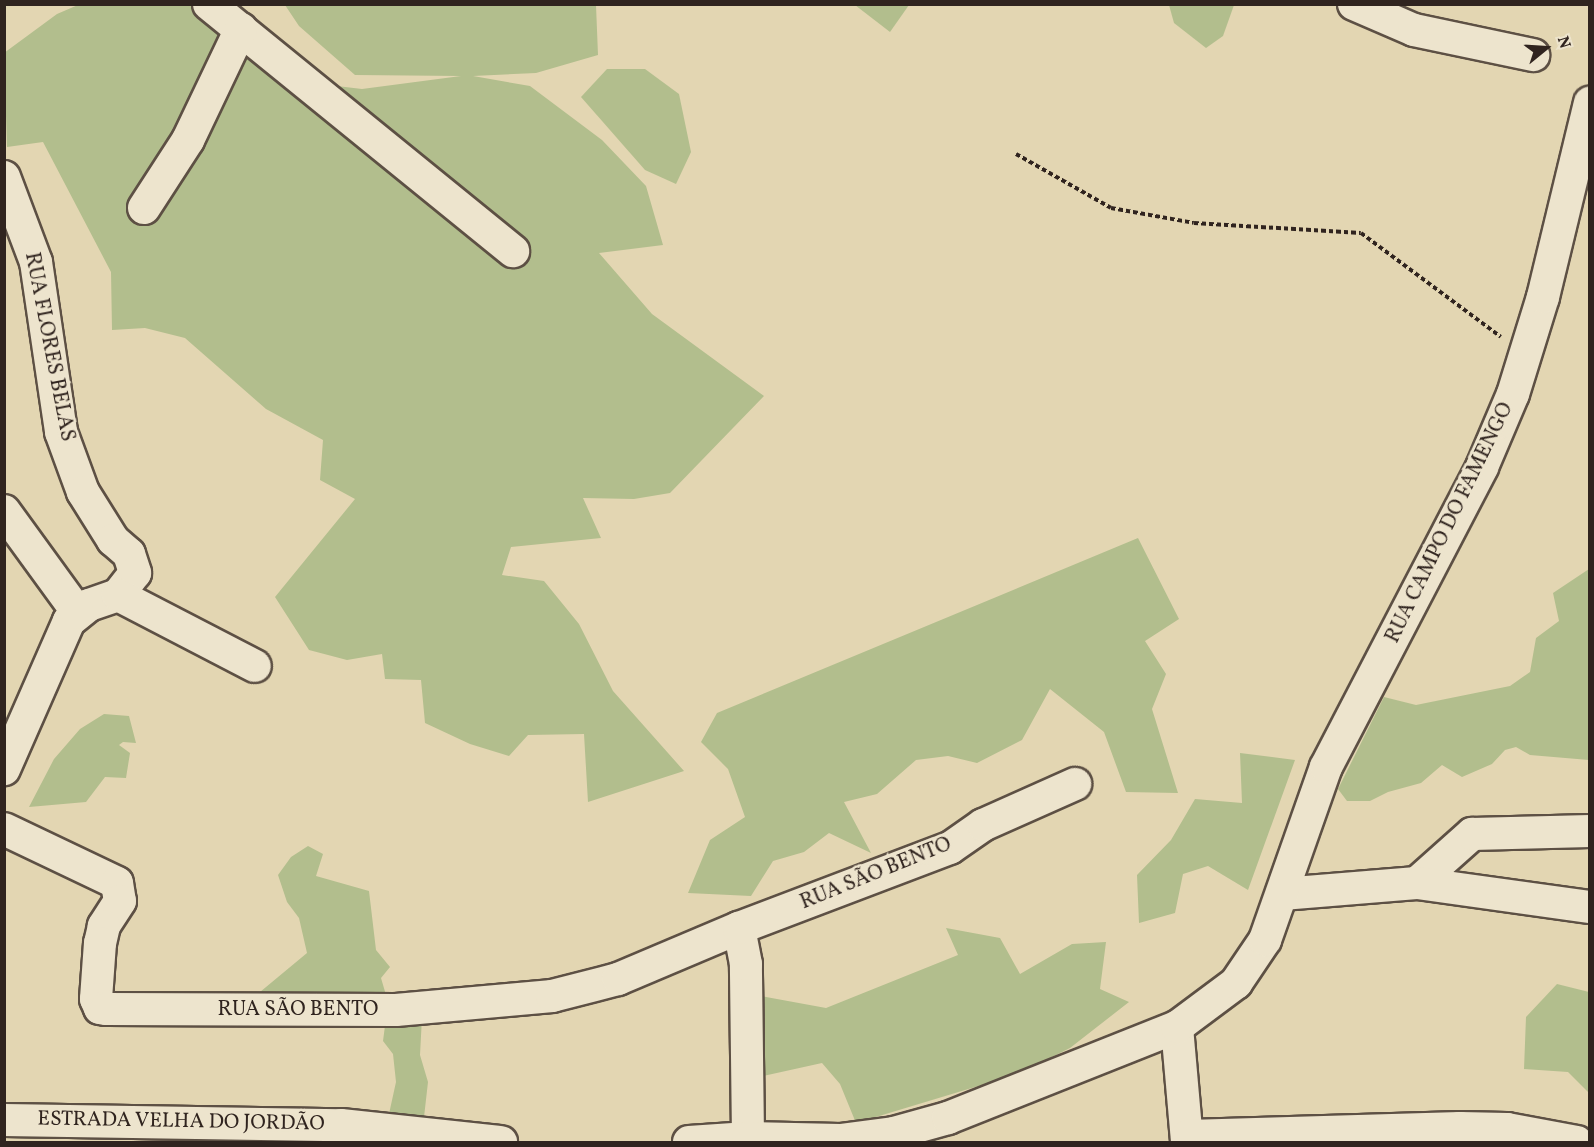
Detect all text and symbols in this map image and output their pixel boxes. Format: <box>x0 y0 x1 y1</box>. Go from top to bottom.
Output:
north arrow <box>1516 18 1576 78</box>
text: N <box>1551 34 1575 51</box>
street label: RUA FLORES BELAS <box>18 250 80 444</box>
street label: RUA CAMPO DO FAMENGO <box>1381 399 1519 647</box>
street label: RUA SÃO BENTO <box>797 832 955 916</box>
street label: RUA SÃO BENTO <box>218 997 378 1023</box>
street label: ESTRADA VELHA DO JORDÃO <box>37 1107 325 1137</box>

